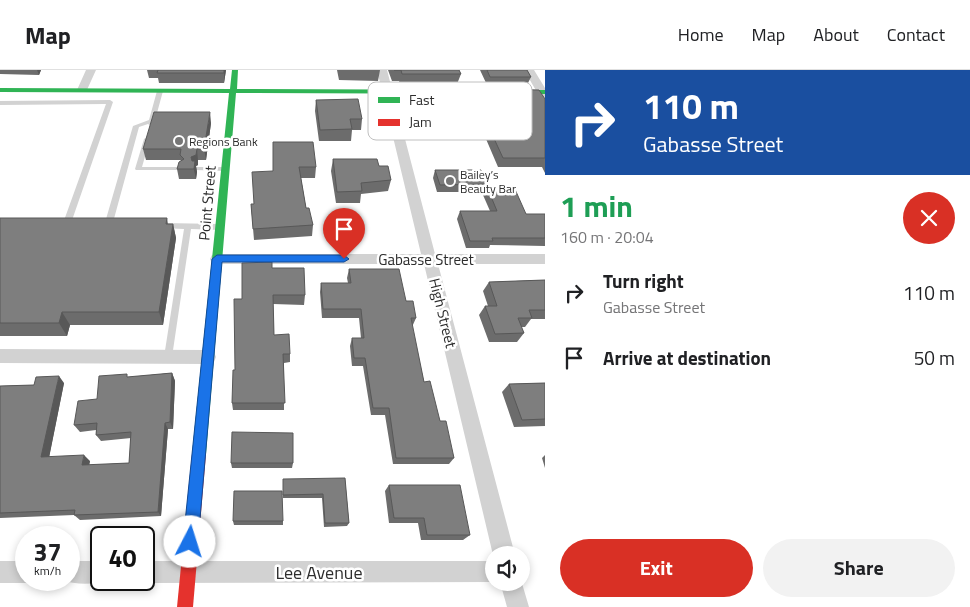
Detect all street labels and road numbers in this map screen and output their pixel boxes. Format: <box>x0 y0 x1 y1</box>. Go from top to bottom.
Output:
street label: Point Street <box>192 164 222 242</box>
street label: Gabasse Street <box>378 248 475 271</box>
street label: High Street <box>423 276 463 351</box>
street label: Lee Avenue <box>276 559 362 586</box>

